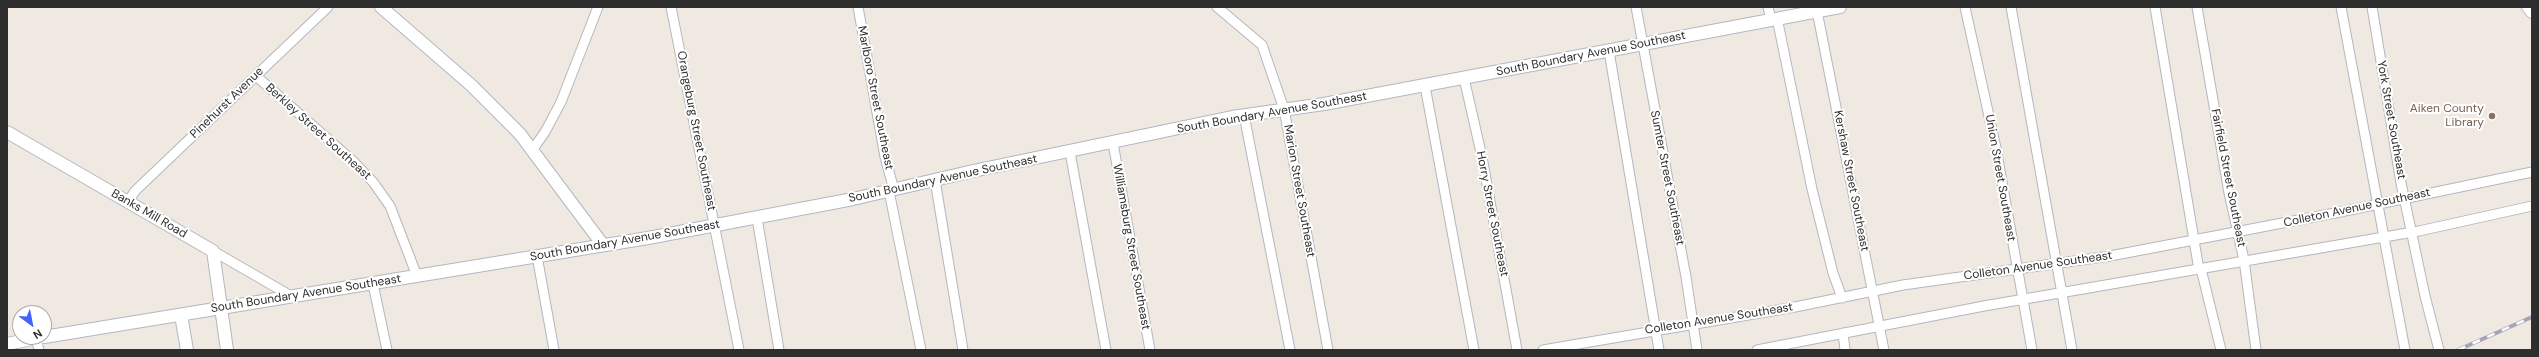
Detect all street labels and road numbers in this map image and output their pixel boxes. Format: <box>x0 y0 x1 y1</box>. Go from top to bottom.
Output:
street label: Marlboro Street Southeast <box>854 25 896 171</box>
street label: South Boundary Avenue Southeast <box>1495 29 1687 79</box>
street label: Orangeburg Street Southeast <box>673 50 719 212</box>
street label: York Street Southeast <box>2373 60 2409 180</box>
street label: Pinehurst Avenue <box>187 64 267 142</box>
street label: Berkley Street Southeast <box>262 81 374 183</box>
street label: South Boundary Avenue Southeast <box>1176 89 1368 137</box>
street label: Fairfield Street Southeast <box>2208 108 2248 248</box>
street label: Sumter Street Southeast <box>1647 109 1687 247</box>
street label: Kershaw Street Southeast <box>1830 109 1872 253</box>
street label: Union Street Southeast <box>1982 114 2018 242</box>
street label: Marion Street Southeast <box>1280 123 1318 259</box>
street label: Horry Street Southeast <box>1473 150 1511 278</box>
street label: South Boundary Avenue Southeast <box>847 152 1039 206</box>
street label: Williamsburg Street Southeast <box>1109 163 1153 331</box>
street label: Colleton Avenue Southeast <box>2282 185 2432 231</box>
street label: Banks Mill Road <box>109 187 189 241</box>
street label: South Boundary Avenue Southeast <box>529 217 721 265</box>
street label: Colleton Avenue Southeast <box>1963 248 2113 284</box>
street label: South Boundary Avenue Southeast <box>210 272 402 316</box>
street label: Colleton Avenue Southeast <box>1644 300 1794 338</box>

